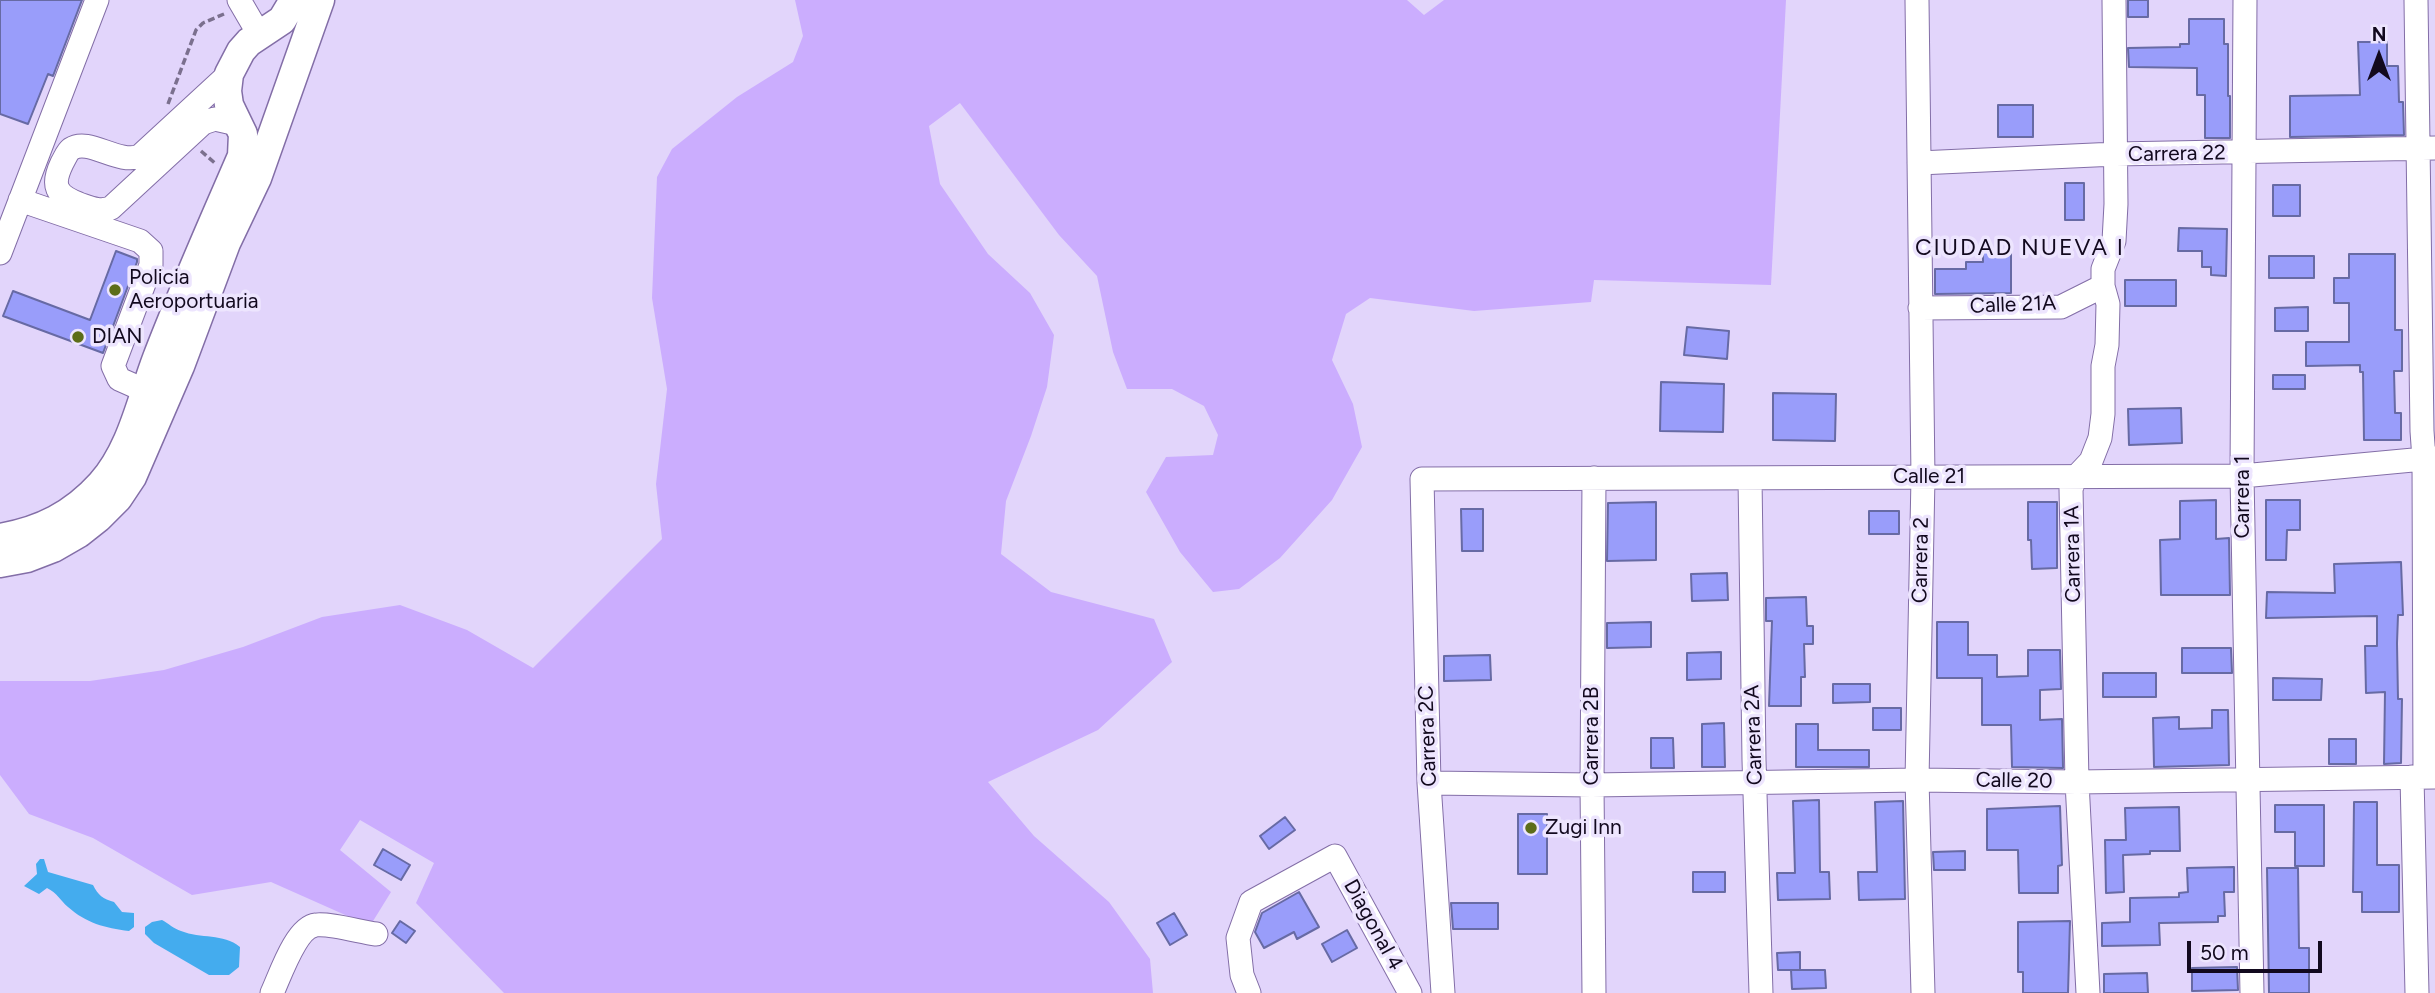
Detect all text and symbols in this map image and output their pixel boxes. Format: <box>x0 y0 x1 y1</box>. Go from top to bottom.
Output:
north arrow <box>2344 21 2414 91</box>
text: N <box>2372 23 2386 46</box>
street label: Carrera 22 <box>2128 141 2226 167</box>
district label: CIUDAD NUEVA I <box>1917 234 2123 262</box>
place label: Policia Aeroportuaria <box>129 265 259 315</box>
marker: Policia Aeroportuaria <box>107 282 123 298</box>
street label: Calle 21A <box>1969 291 2057 319</box>
place label: DIAN <box>92 324 143 350</box>
marker: DIAN <box>70 329 86 345</box>
street label: Carrera 1 <box>2230 455 2256 539</box>
street label: Calle 21 <box>1893 464 1965 490</box>
street label: Carrera 1A <box>2060 505 2086 603</box>
street label: Carrera 2 <box>1908 517 1934 603</box>
street label: Carrera 2A <box>1740 684 1768 786</box>
street label: Carrera 2C <box>1414 685 1442 787</box>
street label: Carrera 2B <box>1579 686 1605 786</box>
street label: Calle 20 <box>1975 768 2053 794</box>
place label: Zugi Inn <box>1545 815 1622 841</box>
marker: Zugi Inn <box>1523 820 1539 836</box>
street label: Diagonal 4 <box>1338 875 1408 975</box>
scale bar <box>2190 926 2325 970</box>
text: 50 m <box>2200 940 2249 965</box>

